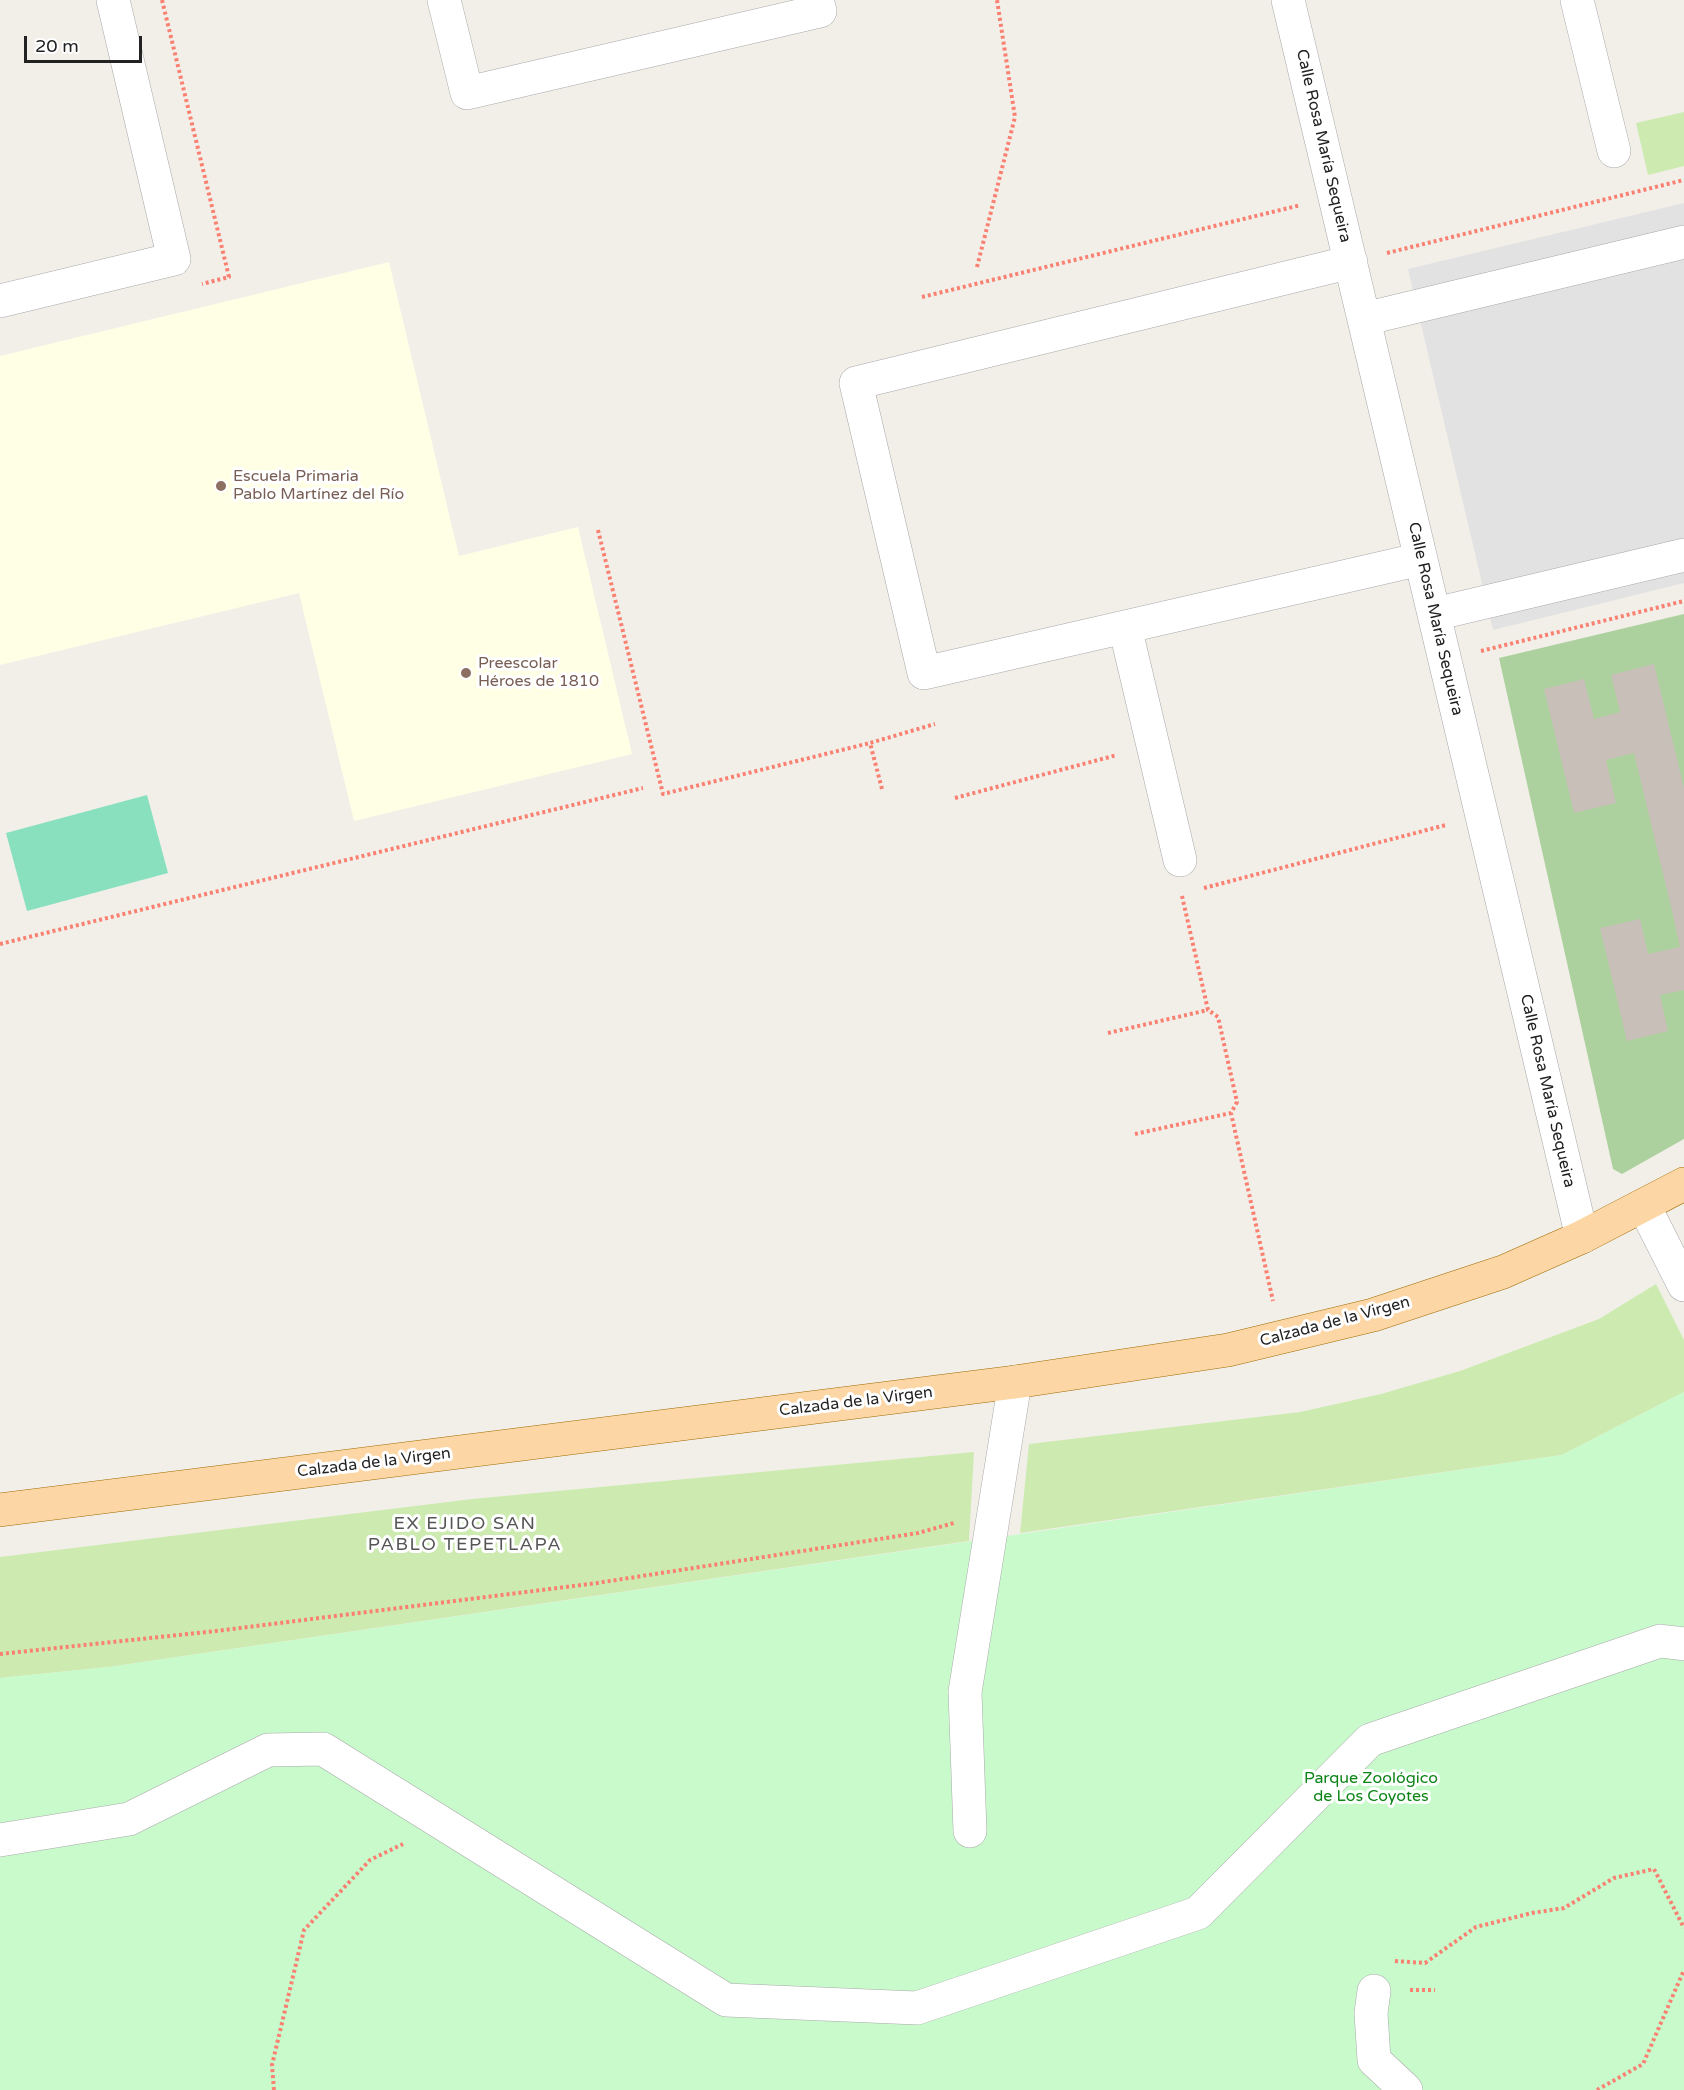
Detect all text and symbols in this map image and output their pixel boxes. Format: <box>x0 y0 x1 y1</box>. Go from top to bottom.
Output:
scale bar <box>27 24 146 62</box>
text: 20 m <box>35 35 79 57</box>
street label: Calle Rosa María Sequeira <box>1291 47 1355 245</box>
place label: Escuela Primaria Pablo Martínez del Río <box>233 467 404 505</box>
marker: Escuela Primaria Pablo Martínez del Río <box>214 479 228 493</box>
street label: Calle Rosa María Sequeira <box>1403 520 1467 718</box>
place label: Preescolar Héroes de 1810 <box>478 654 599 692</box>
marker: Preescolar Héroes de 1810 <box>459 666 473 680</box>
street label: Calle Rosa María Sequeira <box>1515 992 1579 1190</box>
street label: Calzada de la Virgen <box>1258 1293 1412 1351</box>
street label: Calzada de la Virgen <box>778 1383 934 1421</box>
street label: Calzada de la Virgen <box>296 1444 452 1482</box>
district label: EX EJIDO SAN PABLO TEPETLAPA <box>368 1513 562 1556</box>
park label: Parque Zoológico de Los Coyotes <box>1304 1769 1438 1807</box>

